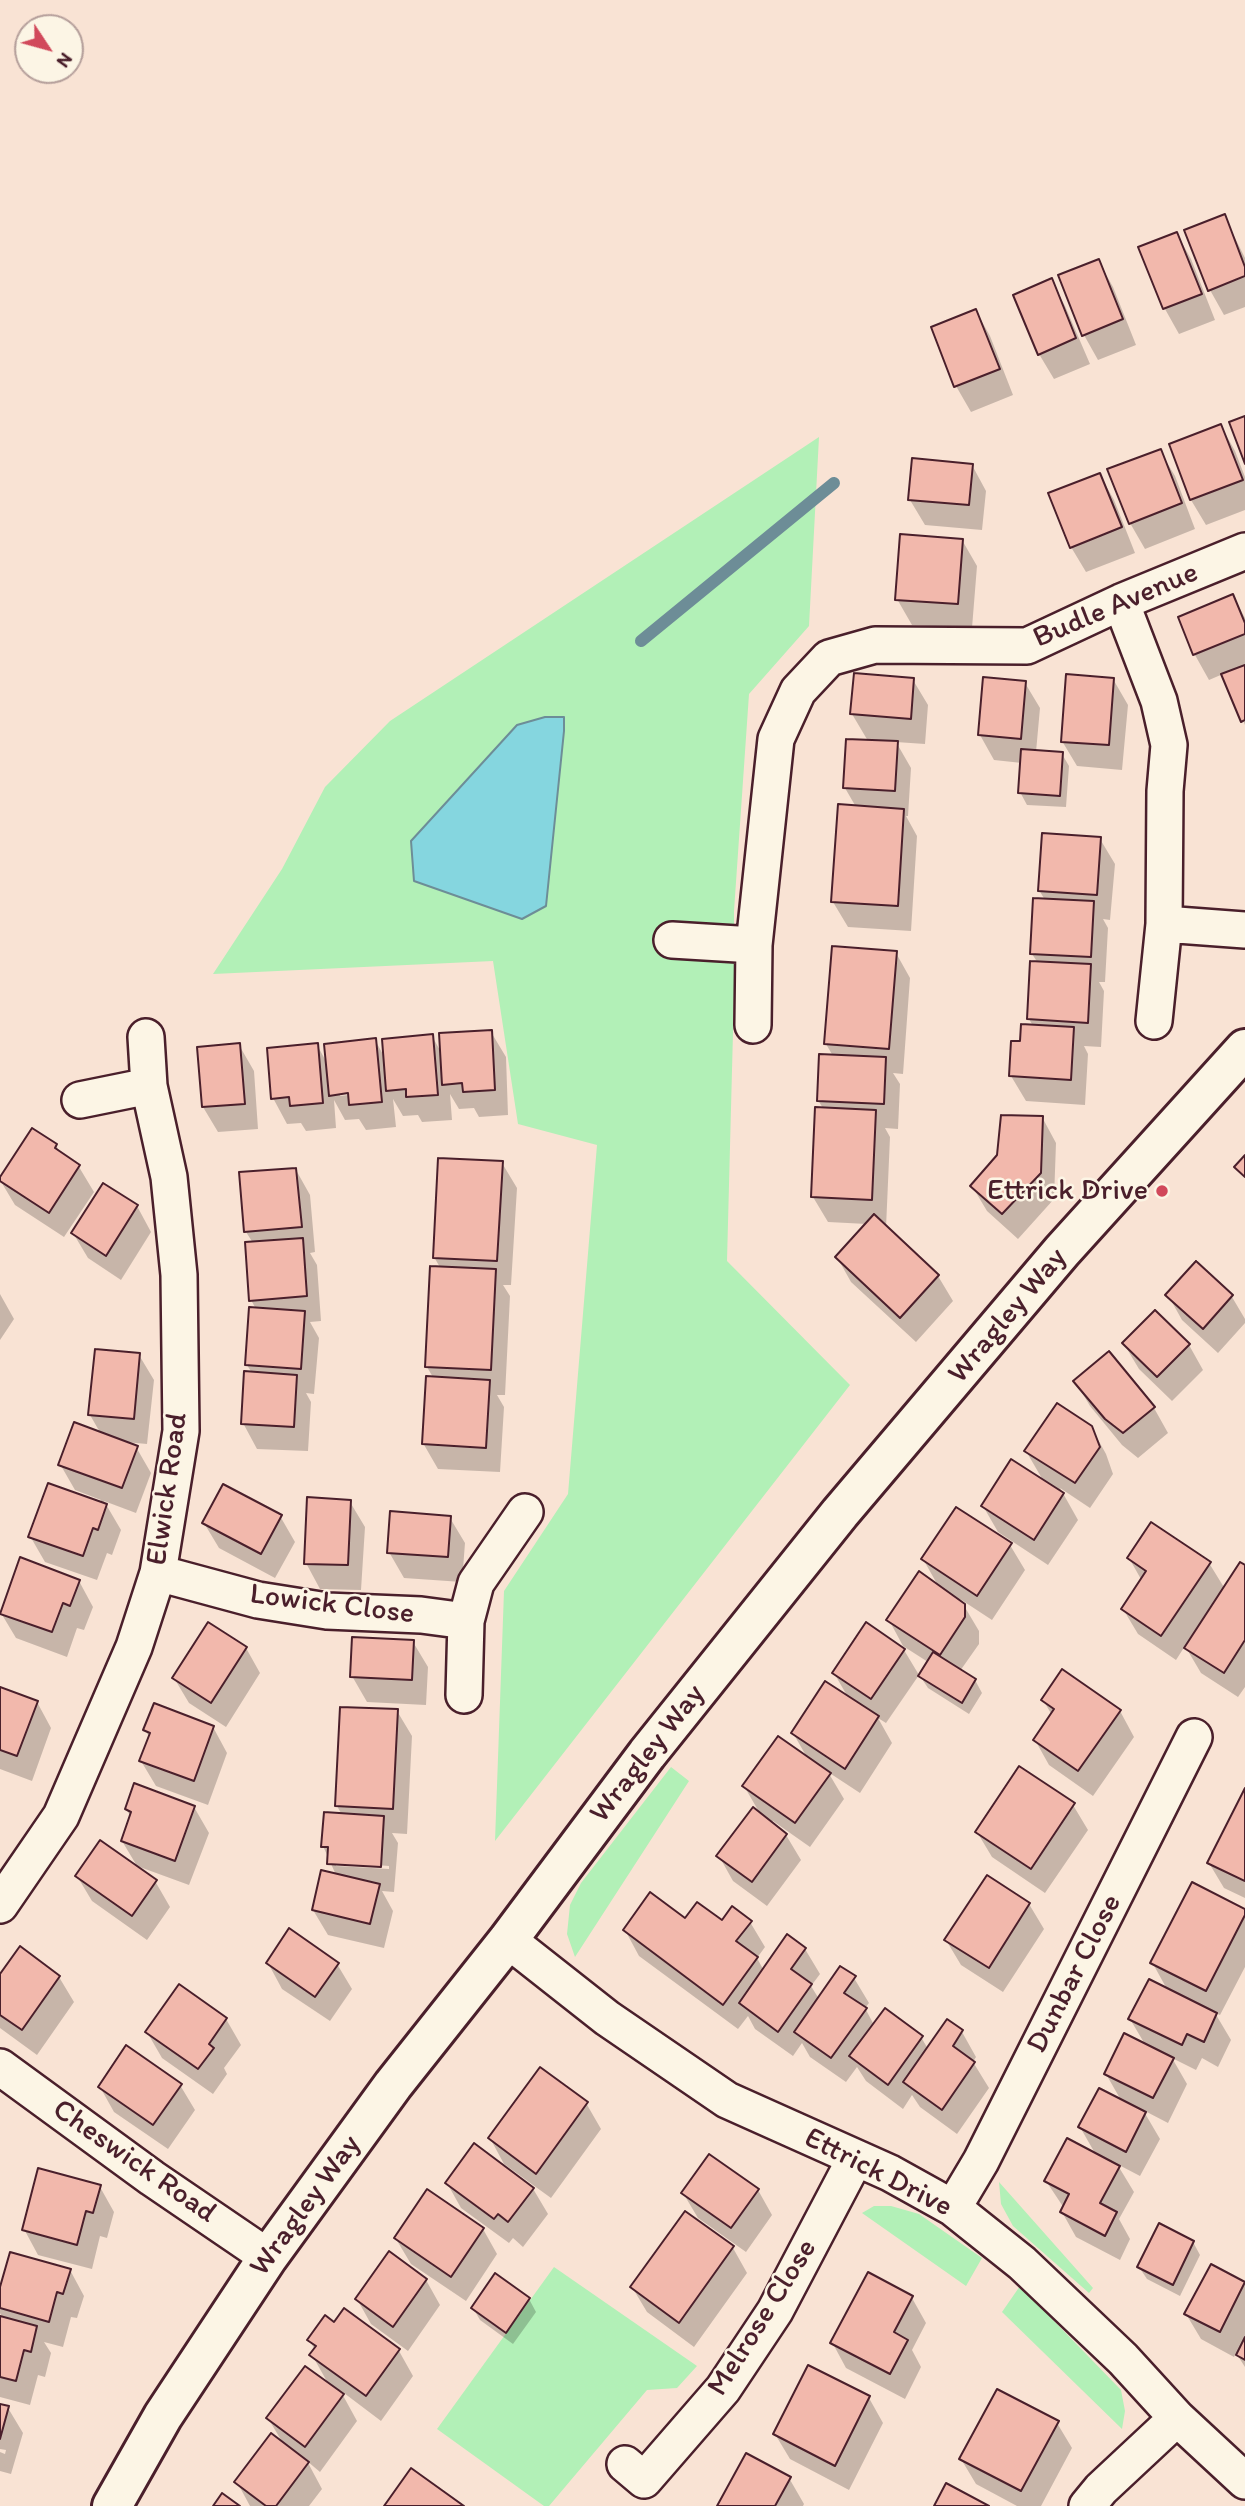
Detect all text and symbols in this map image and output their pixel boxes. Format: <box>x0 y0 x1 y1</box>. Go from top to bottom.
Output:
north arrow <box>14 14 84 84</box>
text: N <box>52 49 78 72</box>
street label: Budle Avenue <box>1028 555 1204 657</box>
place label: Ettrick Drive <box>987 1173 1148 1209</box>
marker: Ettrick Drive <box>1154 1183 1170 1199</box>
street label: Wragley Way <box>941 1241 1075 1391</box>
street label: Elwick Road <box>139 1410 197 1568</box>
street label: Lowick Close <box>248 1577 416 1633</box>
street label: Wragley Way <box>583 1678 713 1830</box>
street label: Dunbar Close <box>1020 1889 1130 2059</box>
street label: Cheswick Road <box>45 2092 223 2232</box>
street label: Ettrick Drive <box>798 2120 958 2226</box>
street label: Wragley Way <box>243 2128 369 2284</box>
street label: Melrose Close <box>700 2233 826 2403</box>

